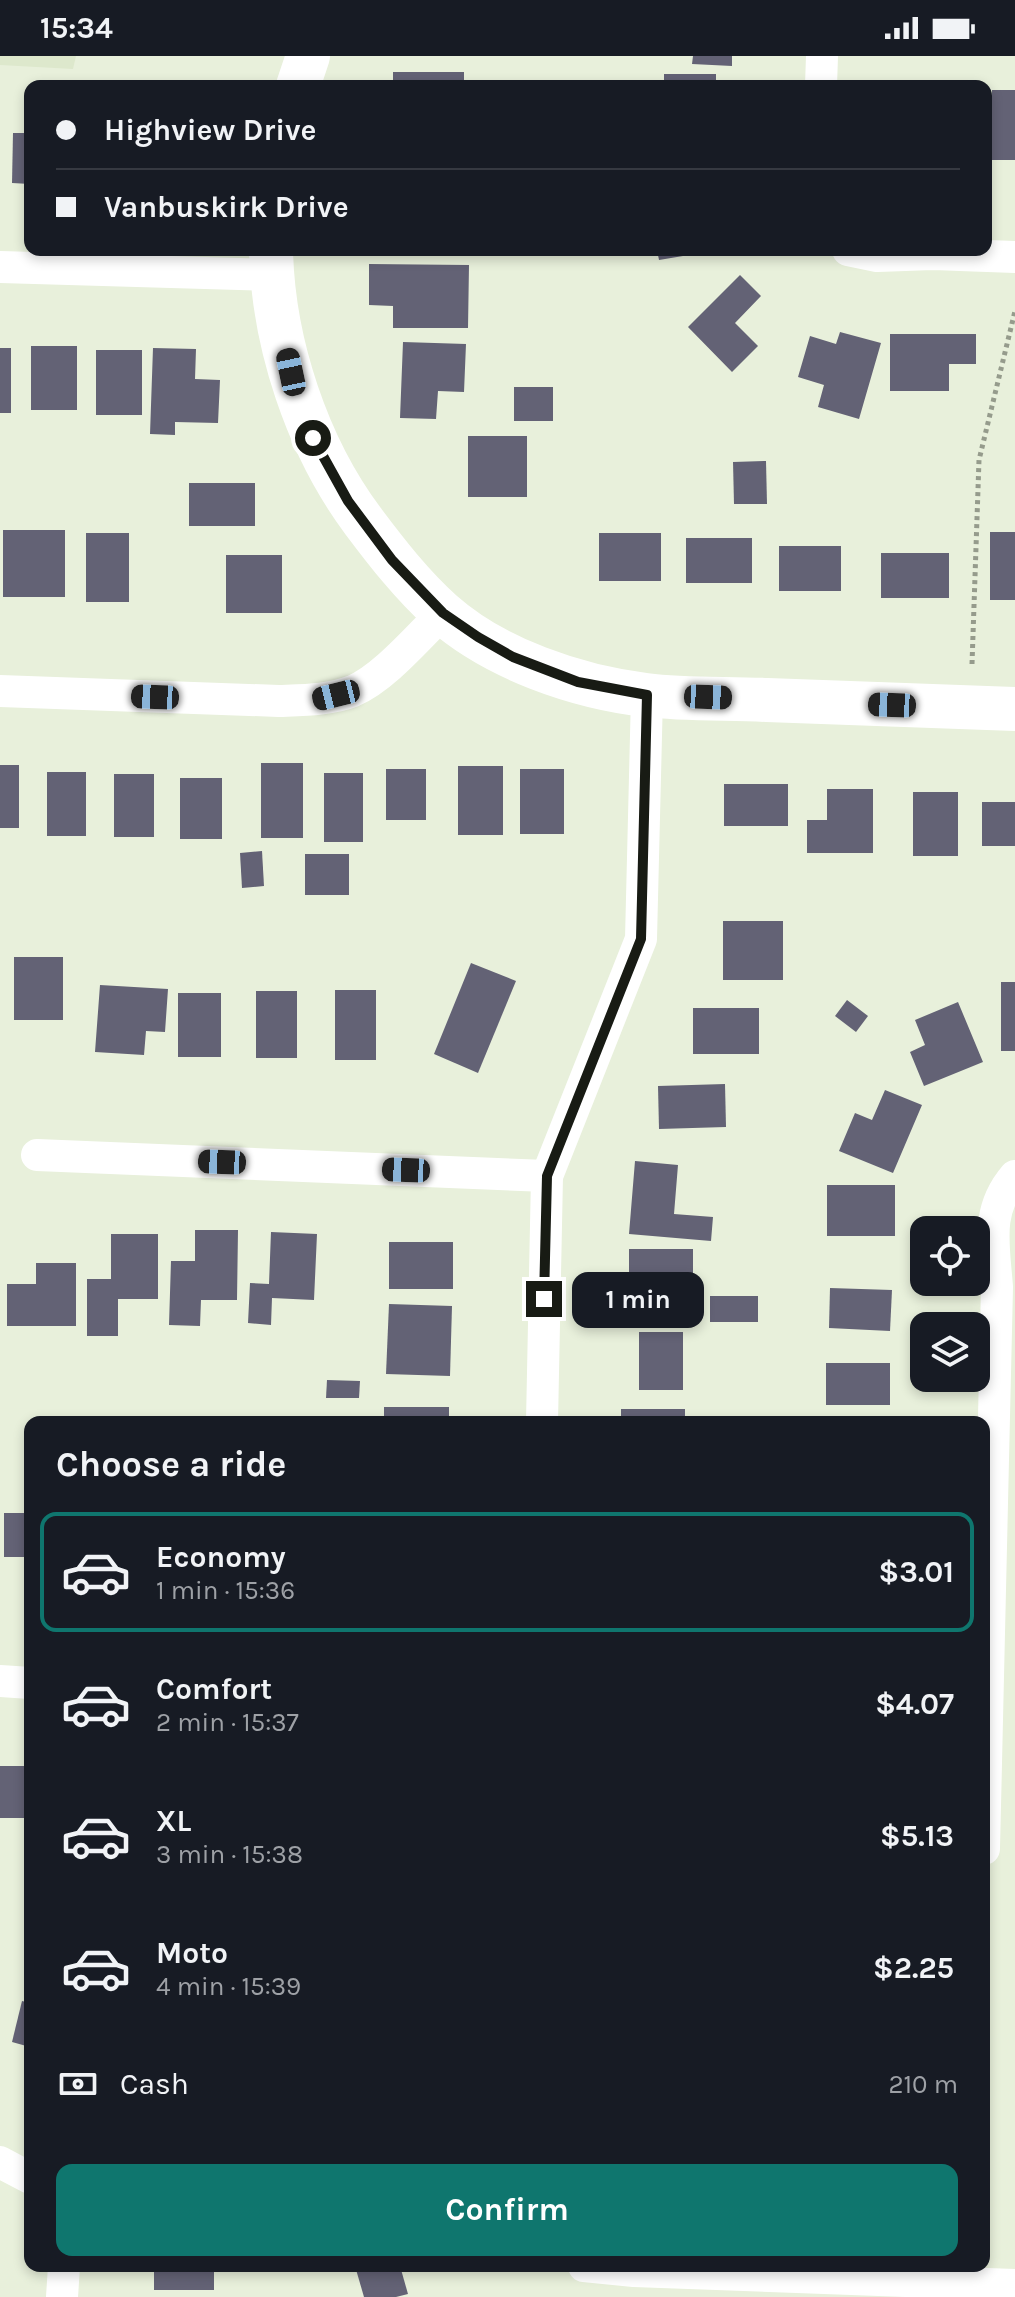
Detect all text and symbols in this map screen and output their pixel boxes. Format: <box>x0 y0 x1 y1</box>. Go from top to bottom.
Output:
text: 15:34 <box>40 10 113 46</box>
text: Highview Drive <box>104 112 316 148</box>
text: Vanbuskirk Drive <box>104 189 349 225</box>
car <box>274 346 308 398</box>
route start <box>295 420 331 456</box>
car <box>310 678 362 712</box>
car <box>131 684 179 710</box>
car <box>684 684 732 710</box>
car <box>868 692 916 718</box>
car <box>198 1149 246 1175</box>
car <box>382 1157 430 1183</box>
map controls <box>910 1216 990 1392</box>
button: locate <box>910 1216 990 1296</box>
callout: 1 min <box>572 1271 704 1327</box>
route end <box>526 1281 562 1317</box>
text: 1 min <box>605 1284 671 1315</box>
button: layers <box>910 1312 990 1392</box>
text: Choose a ride <box>56 1443 286 1485</box>
icon: car <box>60 1536 132 1608</box>
text: Economy <box>156 1539 286 1575</box>
text: $3.01 <box>879 1554 954 1590</box>
text: 1 min · 15:36 <box>156 1575 295 1606</box>
icon: car <box>60 1668 132 1740</box>
text: Comfort <box>156 1671 272 1707</box>
text: $4.07 <box>875 1686 954 1722</box>
text: 2 min · 15:37 <box>156 1707 299 1738</box>
icon: car <box>60 1800 132 1872</box>
text: XL <box>156 1803 191 1839</box>
text: $5.13 <box>880 1818 954 1854</box>
text: 3 min · 15:38 <box>156 1839 303 1870</box>
icon: car <box>60 1932 132 2004</box>
text: Moto <box>156 1935 228 1971</box>
text: $2.25 <box>873 1950 954 1986</box>
text: 4 min · 15:39 <box>156 1971 301 2002</box>
icon: cash <box>56 2062 100 2106</box>
text: Cash <box>120 2066 189 2102</box>
text: 210 m <box>888 2069 958 2100</box>
button: Confirm <box>56 2164 958 2256</box>

